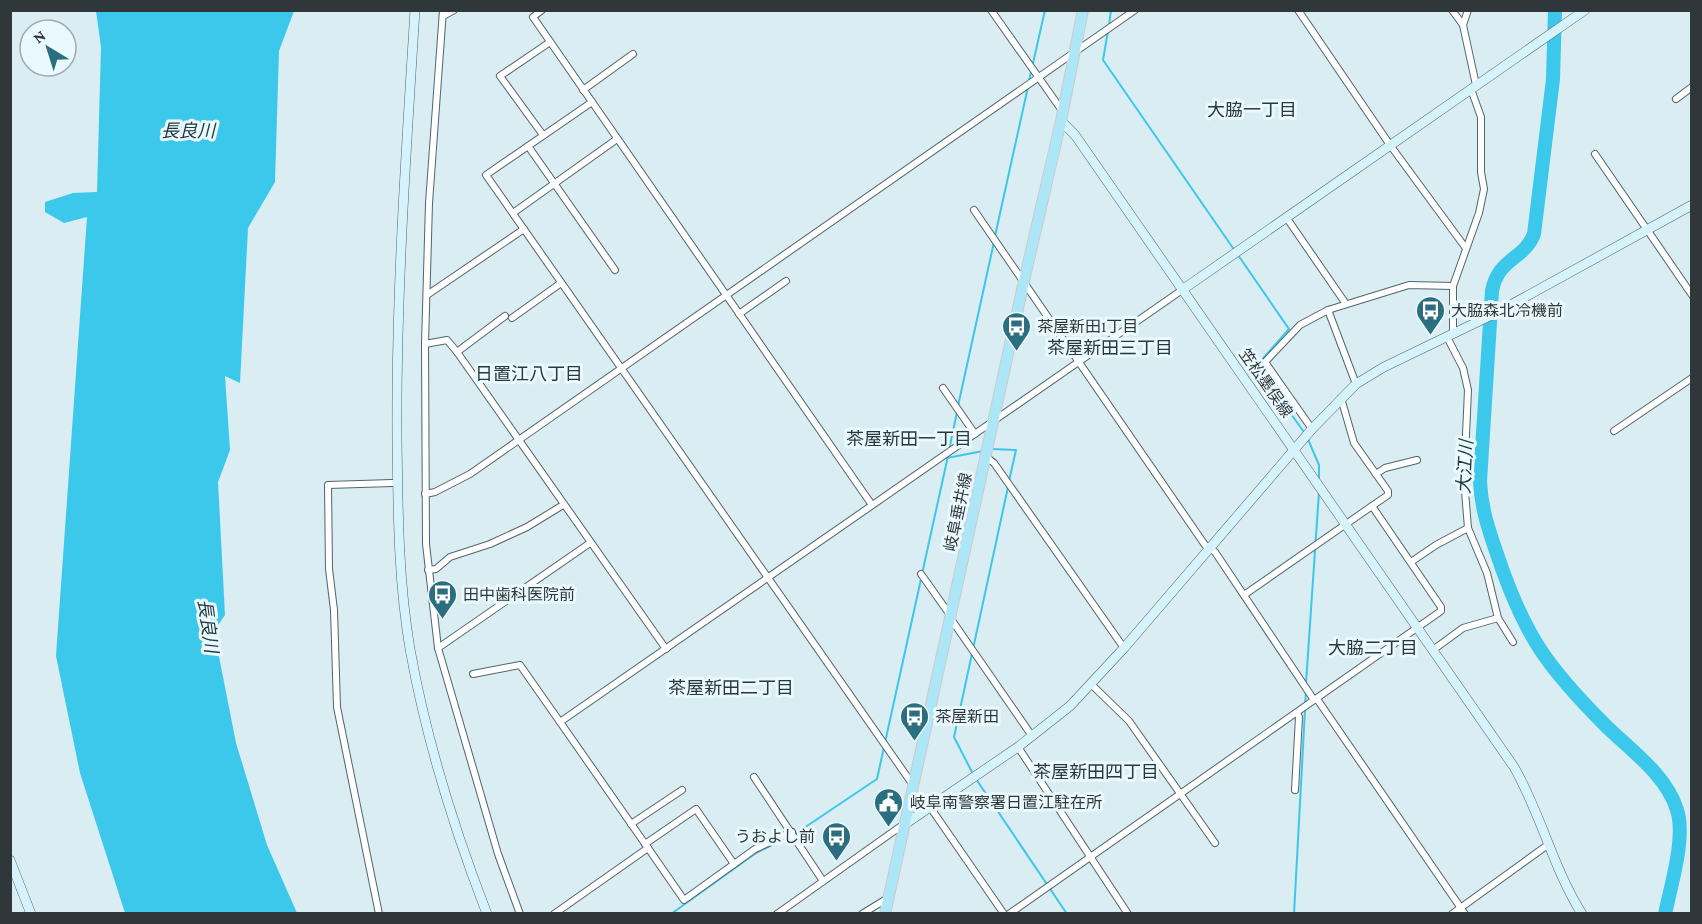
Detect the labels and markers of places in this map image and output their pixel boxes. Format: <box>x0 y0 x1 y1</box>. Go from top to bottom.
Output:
bus stop icon: 大脇森北冷機前 <box>1414 294 1446 336</box>
place label: 大脇森北冷機前 <box>1451 302 1563 319</box>
bus stop icon: 茶屋新田1丁目 <box>1000 310 1032 352</box>
place label: 茶屋新田1丁目 <box>1037 318 1138 335</box>
bus stop icon: 田中歯科医院前 <box>426 578 458 620</box>
place label: 田中歯科医院前 <box>463 586 575 603</box>
bus stop icon: 茶屋新田 <box>898 700 930 742</box>
place label: 茶屋新田 <box>935 708 999 725</box>
public building icon: 岐阜南警察署日置江駐在所 <box>873 786 905 828</box>
place label: 岐阜南警察署日置江駐在所 <box>910 794 1102 811</box>
bus stop icon: うおよし前 <box>820 820 852 862</box>
place label: うおよし前 <box>735 828 815 845</box>

